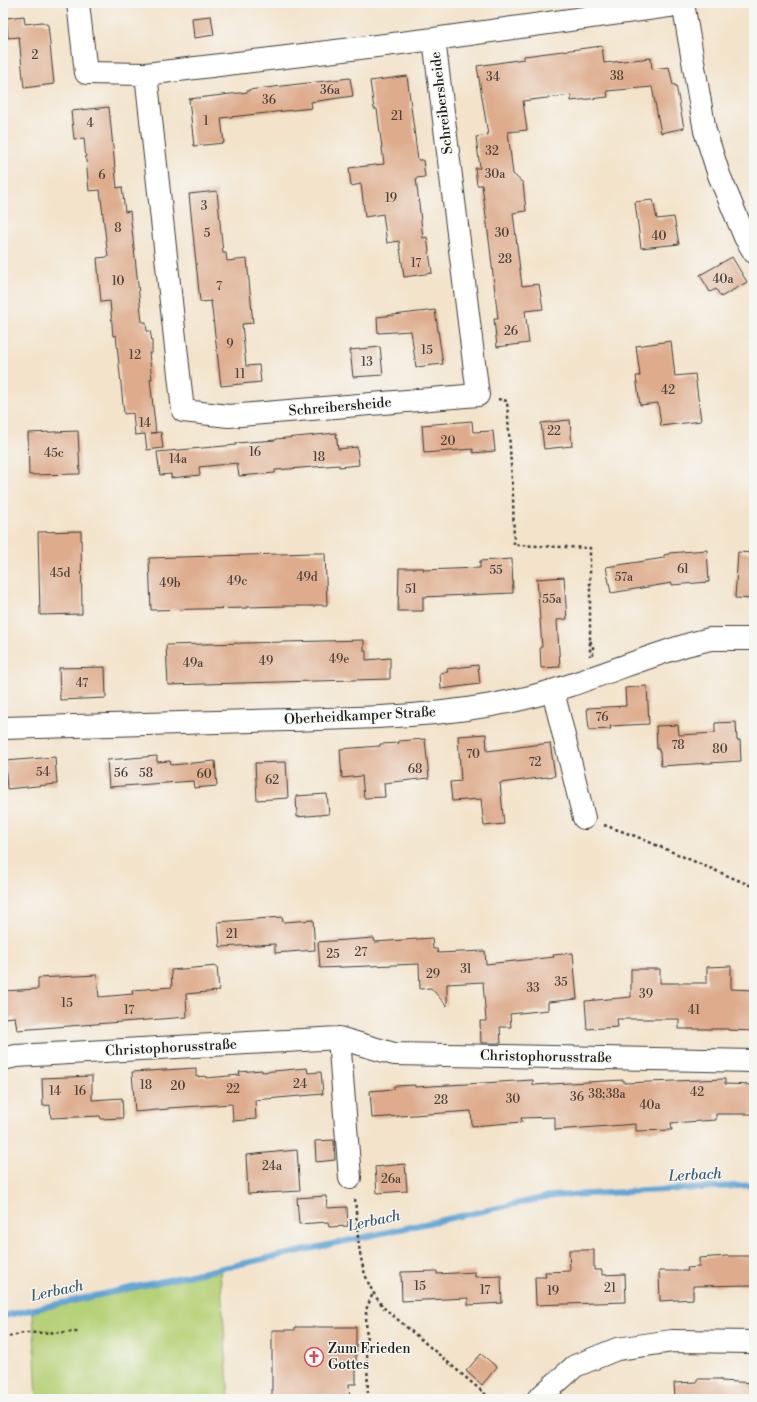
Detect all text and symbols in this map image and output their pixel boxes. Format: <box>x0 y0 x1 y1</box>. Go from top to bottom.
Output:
house number: 2 <box>32 48 39 63</box>
street label: Schreibersheide <box>427 51 457 155</box>
house number: 38 <box>610 69 624 84</box>
house number: 34 <box>486 70 500 85</box>
house number: 36a <box>320 83 341 98</box>
house number: 36 <box>262 93 276 108</box>
house number: 21 <box>391 109 404 124</box>
house number: 1 <box>203 114 209 129</box>
house number: 4 <box>86 116 94 131</box>
house number: 32 <box>485 144 499 159</box>
house number: 30a <box>485 167 506 182</box>
house number: 6 <box>98 168 106 183</box>
house number: 19 <box>385 191 397 206</box>
house number: 3 <box>201 199 208 214</box>
house number: 8 <box>114 221 122 236</box>
house number: 5 <box>204 226 211 241</box>
house number: 30 <box>495 226 509 241</box>
house number: 40 <box>651 229 667 244</box>
house number: 28 <box>498 252 512 267</box>
house number: 17 <box>411 256 421 271</box>
house number: 40a <box>712 272 735 287</box>
house number: 10 <box>112 274 124 289</box>
house number: 7 <box>216 279 222 294</box>
house number: 26 <box>504 324 518 339</box>
house number: 9 <box>226 337 234 352</box>
house number: 15 <box>421 343 433 358</box>
house number: 12 <box>129 348 141 363</box>
house number: 13 <box>361 355 373 370</box>
house number: 11 <box>235 367 246 382</box>
house number: 42 <box>661 383 675 398</box>
street label: Schreibersheide <box>288 394 392 420</box>
house number: 14 <box>139 416 151 431</box>
house number: 22 <box>547 424 561 439</box>
house number: 20 <box>441 434 455 449</box>
house number: 16 <box>249 445 261 460</box>
house number: 45c <box>44 446 64 461</box>
house number: 18 <box>313 450 325 465</box>
house number: 14a <box>169 452 188 467</box>
house number: 61 <box>677 562 690 577</box>
house number: 55 <box>489 563 503 578</box>
house number: 45d <box>50 566 70 581</box>
house number: 49d <box>296 570 318 585</box>
house number: 57a <box>615 570 634 585</box>
house number: 49c <box>227 574 247 589</box>
house number: 49b <box>159 576 181 591</box>
house number: 51 <box>405 582 418 597</box>
house number: 55a <box>542 592 563 607</box>
house number: 49e <box>329 652 349 667</box>
house number: 49 <box>259 654 273 669</box>
house number: 49a <box>183 656 204 671</box>
house number: 47 <box>76 676 88 691</box>
street label: Oberheidkamper Straße <box>284 703 436 729</box>
house number: 76 <box>596 710 608 725</box>
house number: 78 <box>671 738 685 753</box>
house number: 80 <box>712 742 728 757</box>
house number: 70 <box>466 747 480 762</box>
house number: 72 <box>529 755 542 770</box>
house number: 68 <box>408 762 422 777</box>
house number: 54 <box>36 765 50 780</box>
house number: 56 <box>114 766 128 781</box>
house number: 58 <box>139 766 153 781</box>
house number: 60 <box>196 767 212 782</box>
house number: 62 <box>265 773 279 788</box>
house number: 21 <box>226 927 239 942</box>
house number: 27 <box>355 945 367 960</box>
house number: 25 <box>326 947 340 962</box>
house number: 31 <box>460 962 473 977</box>
house number: 29 <box>426 967 440 982</box>
house number: 35 <box>554 975 568 990</box>
house number: 33 <box>526 981 540 996</box>
house number: 39 <box>639 987 653 1002</box>
house number: 15 <box>61 996 73 1011</box>
house number: 17 <box>124 1003 134 1018</box>
house number: 41 <box>688 1003 701 1018</box>
street label: Christophorusstraße <box>105 1036 237 1060</box>
street label: Christophorusstraße <box>480 1047 612 1067</box>
house number: 24 <box>293 1077 307 1092</box>
house number: 18 <box>140 1078 152 1093</box>
house number: 20 <box>171 1079 185 1094</box>
house number: 22 <box>226 1082 240 1097</box>
house number: 14 <box>49 1084 61 1099</box>
house number: 16 <box>74 1084 86 1099</box>
house number: 42 <box>690 1085 704 1100</box>
house number: 38;38a <box>588 1087 627 1102</box>
house number: 36 <box>570 1090 584 1105</box>
house number: 30 <box>506 1092 520 1107</box>
house number: 28 <box>434 1093 448 1108</box>
house number: 40a <box>639 1098 662 1113</box>
house number: 24a <box>262 1159 283 1174</box>
water label: Lerbach <box>667 1164 723 1186</box>
house number: 26a <box>381 1172 402 1187</box>
water label: Lerbach <box>345 1206 403 1236</box>
water label: Lerbach <box>28 1276 86 1306</box>
house number: 15 <box>414 1279 426 1294</box>
house number: 21 <box>604 1281 617 1296</box>
house number: 17 <box>480 1283 490 1298</box>
house number: 19 <box>547 1284 559 1299</box>
place label: Zum Frieden Gottes <box>328 1340 411 1374</box>
church icon: Zum Frieden Gottes <box>303 1346 325 1368</box>

